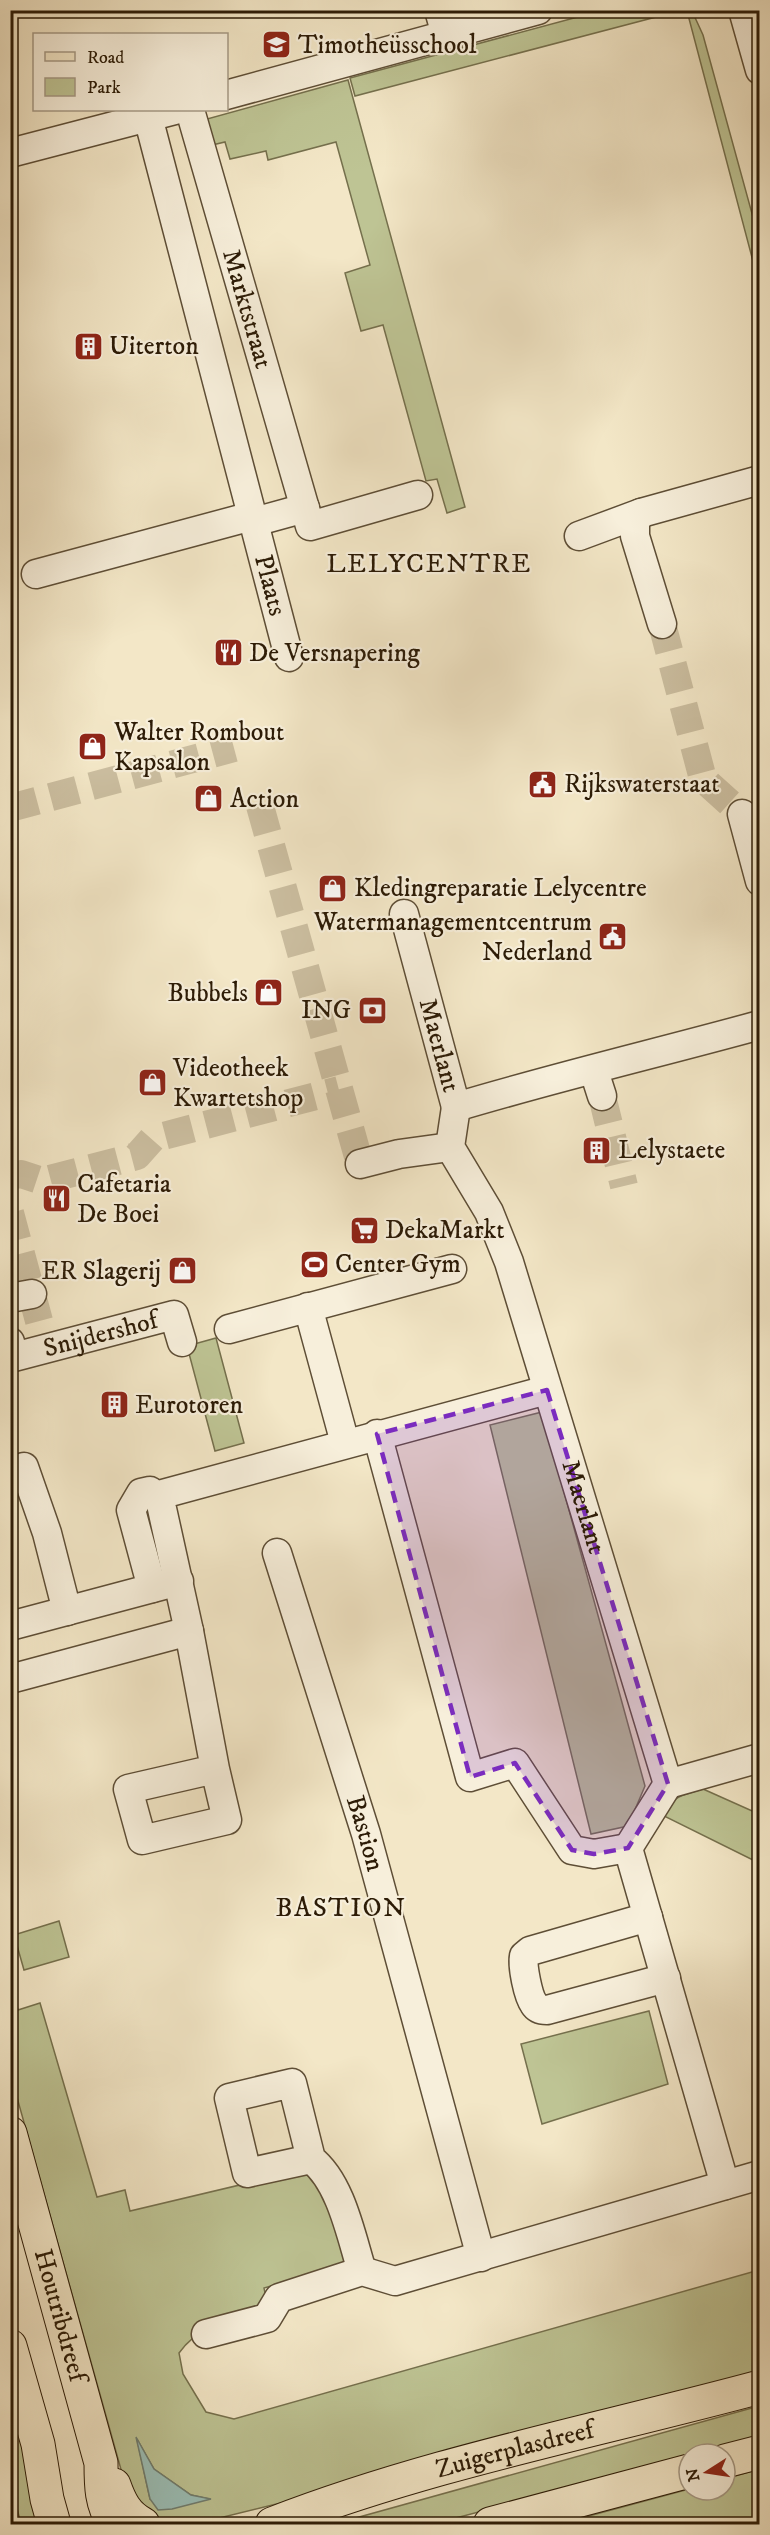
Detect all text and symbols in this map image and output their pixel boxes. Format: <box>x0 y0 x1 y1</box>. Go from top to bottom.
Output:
school or university icon: Timotheüsschool <box>261 29 293 61</box>
place label: Timotheüsschool <box>298 29 477 62</box>
legend <box>33 33 228 111</box>
text: Road <box>87 47 124 69</box>
text: Park <box>87 77 121 99</box>
street label: Marktstraat <box>215 245 280 372</box>
building icon: Uiterton <box>72 330 104 362</box>
place label: Uiterton <box>109 330 199 363</box>
district label: LELYCENTRE <box>326 547 532 581</box>
street label: Plaats <box>246 551 294 619</box>
restaurant icon: De Versnapering <box>212 637 244 669</box>
place label: De Versnapering <box>249 637 420 670</box>
place label: Walter Rombout Kapsalon <box>113 716 284 779</box>
shop icon: Walter Rombout Kapsalon <box>77 731 109 763</box>
public building icon: Rijkswaterstaat <box>527 768 559 800</box>
place label: Rijkswaterstaat <box>564 768 720 801</box>
shop icon: Action <box>193 783 225 815</box>
place label: Action <box>230 783 299 816</box>
shop icon: Kledingreparatie Lelycentre <box>317 872 349 904</box>
place label: Kledingreparatie Lelycentre <box>354 872 647 905</box>
place label: Watermanagementcentrum Nederland <box>313 906 592 969</box>
public building icon: Watermanagementcentrum Nederland <box>597 921 629 953</box>
place label: Bubbels <box>167 977 248 1010</box>
shop icon: Bubbels <box>253 977 285 1009</box>
place label: ING <box>301 994 351 1027</box>
bank icon: ING <box>356 994 388 1026</box>
street label: Maerlant <box>411 995 468 1096</box>
place label: Videotheek Kwartetshop <box>172 1052 303 1115</box>
shop icon: Videotheek Kwartetshop <box>136 1067 168 1099</box>
building icon: Lelystaete <box>581 1134 613 1166</box>
place label: Lelystaete <box>618 1134 725 1167</box>
place label: Cafetaria De Boei <box>77 1168 171 1231</box>
restaurant icon: Cafetaria De Boei <box>40 1183 72 1215</box>
supermarket icon: DekaMarkt <box>348 1214 380 1246</box>
place label: DekaMarkt <box>385 1214 505 1247</box>
sports icon: Center Gym <box>298 1248 330 1280</box>
place label: Center Gym <box>335 1248 461 1281</box>
place label: ER Slagerij <box>41 1255 161 1288</box>
shop icon: ER Slagerij <box>166 1255 198 1287</box>
street label: Snijdershof <box>40 1303 165 1365</box>
building icon: Eurotoren <box>98 1389 130 1421</box>
place label: Eurotoren <box>135 1389 244 1422</box>
street label: Maerlant <box>554 1456 613 1557</box>
street label: Bastion <box>338 1791 392 1875</box>
district label: BASTION <box>275 1891 407 1925</box>
street label: Houtribdreef <box>26 2245 95 2389</box>
street label: Zuigerplasdreef <box>432 2412 601 2486</box>
north arrow <box>677 2442 737 2502</box>
text: N <box>682 2466 704 2483</box>

